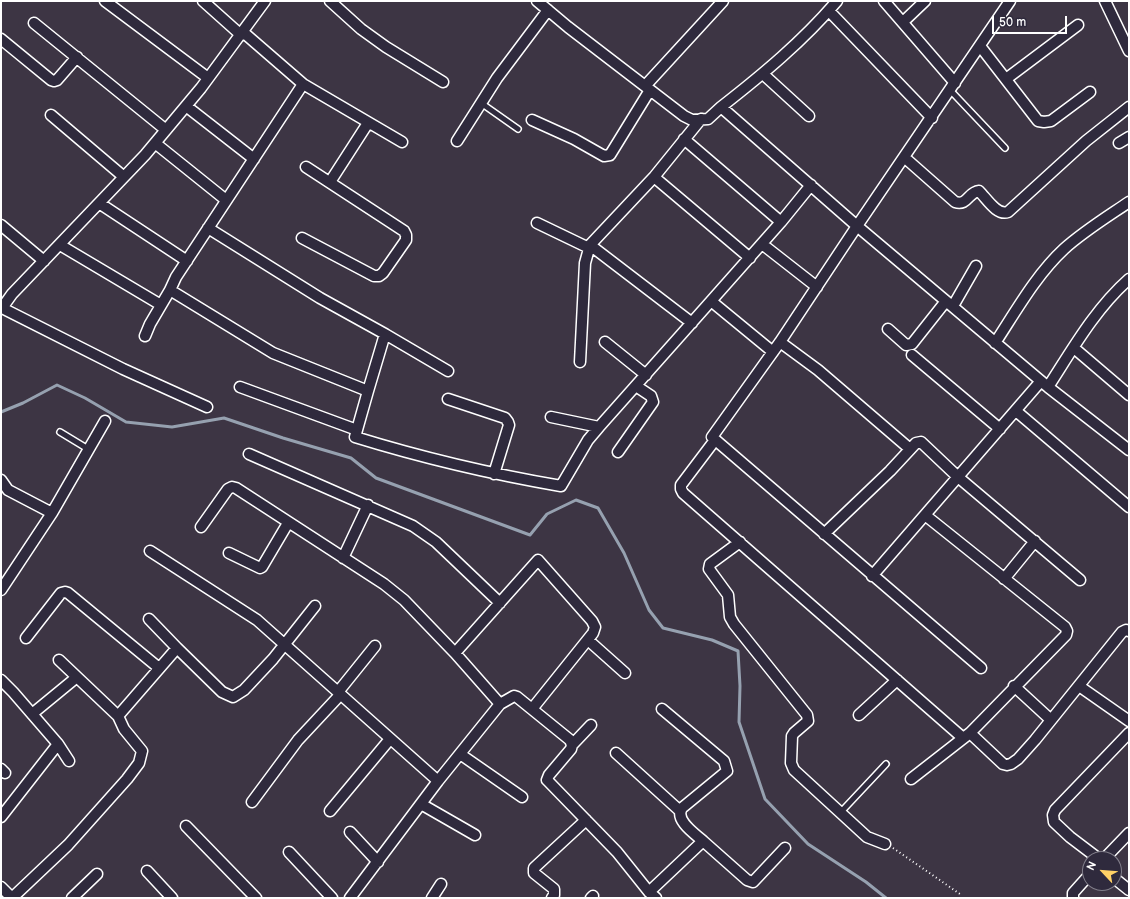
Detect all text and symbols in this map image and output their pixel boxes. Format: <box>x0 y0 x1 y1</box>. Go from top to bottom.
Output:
scale bar <box>994 8 1069 34</box>
text: 50 m <box>999 15 1026 30</box>
north arrow <box>1082 851 1122 891</box>
text: N <box>1084 859 1099 873</box>

